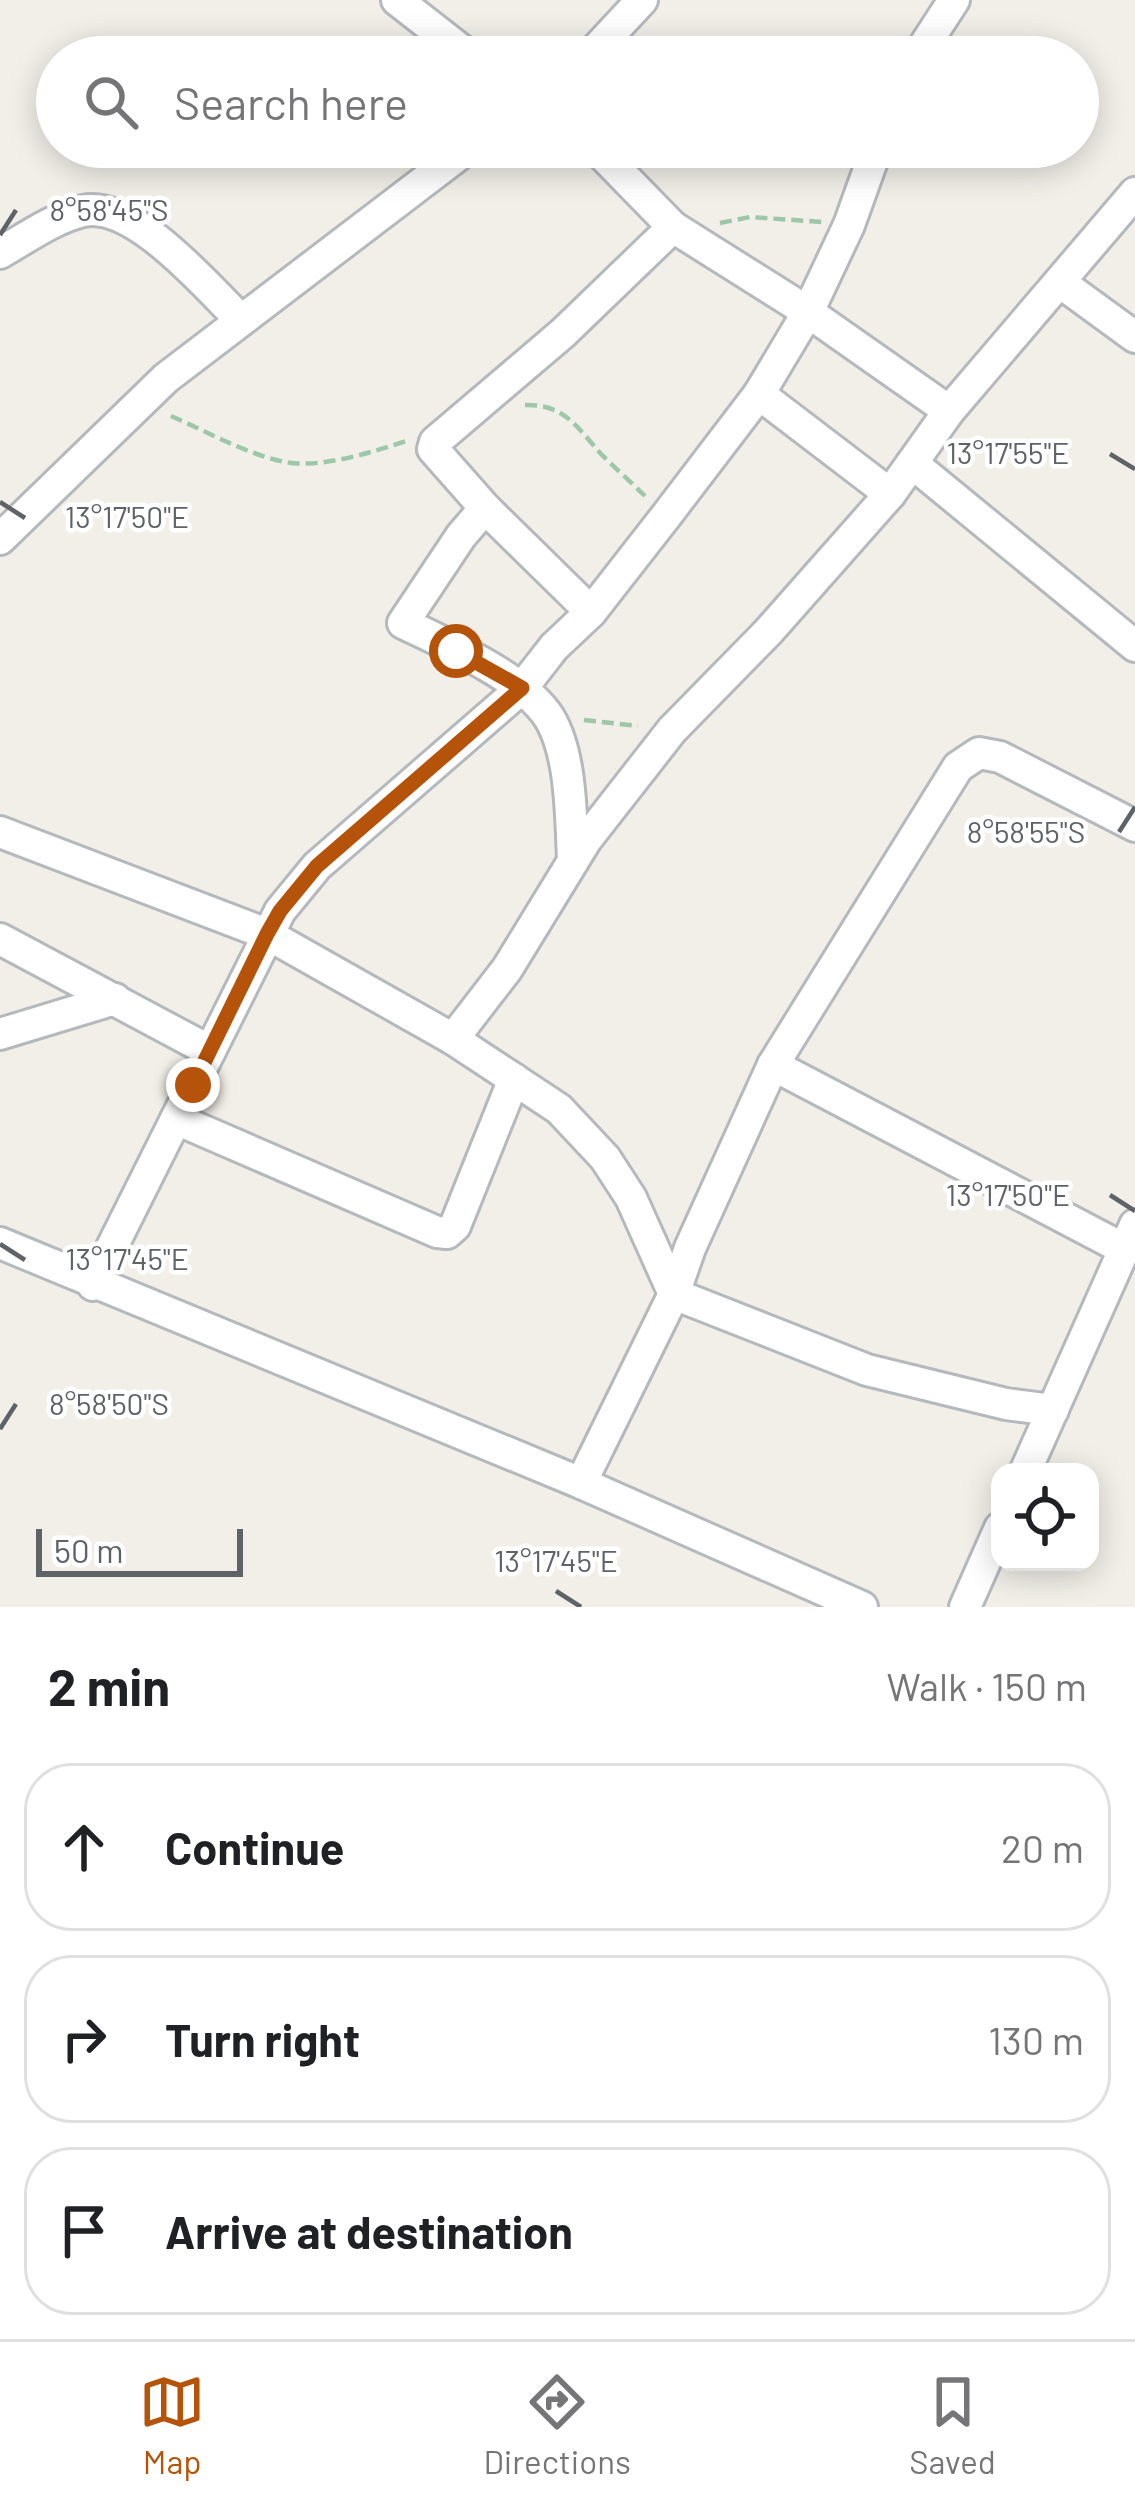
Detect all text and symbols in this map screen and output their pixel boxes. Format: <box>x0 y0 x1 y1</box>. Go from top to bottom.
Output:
search box <box>36 36 1099 168</box>
icon: search <box>78 69 144 135</box>
text: Search here <box>174 75 408 129</box>
text: 8°58'45"S <box>49 191 169 227</box>
text: 13°17'55"E <box>947 434 1069 470</box>
text: 13°17'50"E <box>65 498 189 534</box>
route start <box>429 624 483 678</box>
text: 8°58'55"S <box>967 813 1085 849</box>
route end <box>166 1058 220 1112</box>
text: 13°17'50"E <box>946 1176 1070 1212</box>
text: 13°17'45"E <box>65 1240 189 1276</box>
text: 8°58'50"S <box>49 1385 169 1421</box>
map controls <box>991 1463 1099 1571</box>
button: locate <box>991 1463 1099 1571</box>
scale bar <box>36 1523 243 1576</box>
text: 50 m <box>54 1530 124 1570</box>
text: 13°17'45"E <box>494 1542 618 1578</box>
text: 2 min <box>48 1655 170 1716</box>
text: Walk · 150 m <box>887 1662 1087 1709</box>
icon: ahead <box>51 1814 117 1880</box>
text: Continue <box>165 1820 344 1874</box>
text: 20 m <box>1001 1824 1084 1871</box>
icon: right <box>51 2006 117 2072</box>
text: Turn right <box>165 2012 360 2066</box>
text: 130 m <box>988 2016 1084 2063</box>
icon: arrive <box>51 2198 117 2264</box>
text: Arrive at destination <box>165 2204 573 2258</box>
tab: Map <box>139 2369 205 2481</box>
tab: Directions <box>483 2369 631 2481</box>
tab: Saved <box>909 2369 996 2481</box>

